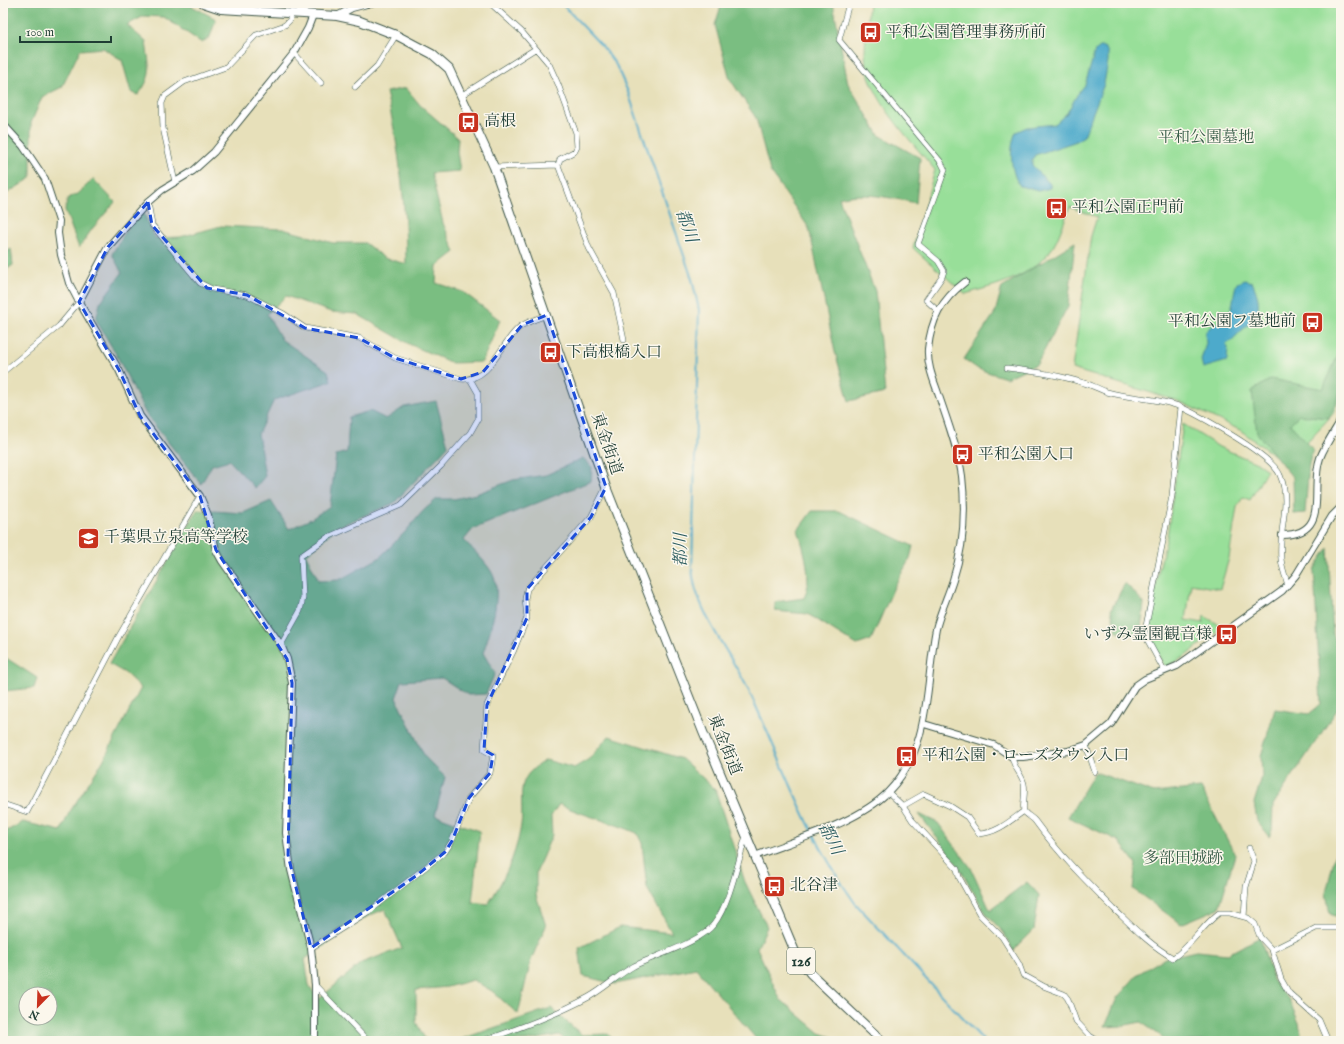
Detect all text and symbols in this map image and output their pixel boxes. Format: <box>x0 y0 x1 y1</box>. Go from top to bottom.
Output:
scale bar <box>20 18 111 44</box>
bus stop icon: 平和公園管理事務所前 <box>857 20 883 46</box>
place label: 平和公園管理事務所前 <box>886 23 1046 43</box>
text: 100 m <box>26 25 54 40</box>
bus stop icon: 高根 <box>456 109 482 135</box>
place label: 高根 <box>484 112 516 132</box>
park label: 平和公園墓地 <box>1158 128 1254 148</box>
bus stop icon: 平和公園正門前 <box>1044 195 1070 221</box>
place label: 平和公園正門前 <box>1072 198 1184 218</box>
water label: 都川 <box>671 207 702 247</box>
bus stop icon: 平和公園フ墓地前 <box>1299 309 1325 335</box>
place label: 平和公園フ墓地前 <box>1168 312 1296 332</box>
bus stop icon: 下高根橋入口 <box>538 340 564 366</box>
place label: 下高根橋入口 <box>566 343 662 363</box>
street label: 東金街道 <box>586 410 626 478</box>
bus stop icon: 平和公園入口 <box>949 442 975 468</box>
place label: 平和公園入口 <box>978 445 1074 465</box>
school or university icon: 千葉県立泉高等学校 <box>75 525 101 551</box>
place label: 千葉県立泉高等学校 <box>104 528 248 548</box>
water label: 都川 <box>671 531 692 567</box>
bus stop icon: いずみ霊園観音様 <box>1214 622 1240 648</box>
place label: いずみ霊園観音様 <box>1084 625 1212 645</box>
street label: 東金街道 <box>703 712 745 778</box>
bus stop icon: 平和公園・ローズタウン入口 <box>894 743 920 769</box>
place label: 平和公園・ローズタウン入口 <box>922 746 1129 766</box>
water label: 都川 <box>813 819 848 861</box>
park label: 多部田城跡 <box>1143 849 1223 869</box>
bus stop icon: 北谷津 <box>761 873 787 899</box>
place label: 北谷津 <box>790 876 838 896</box>
road number: 126 <box>787 948 815 974</box>
north arrow <box>18 986 58 1026</box>
text: N <box>27 1006 43 1023</box>

